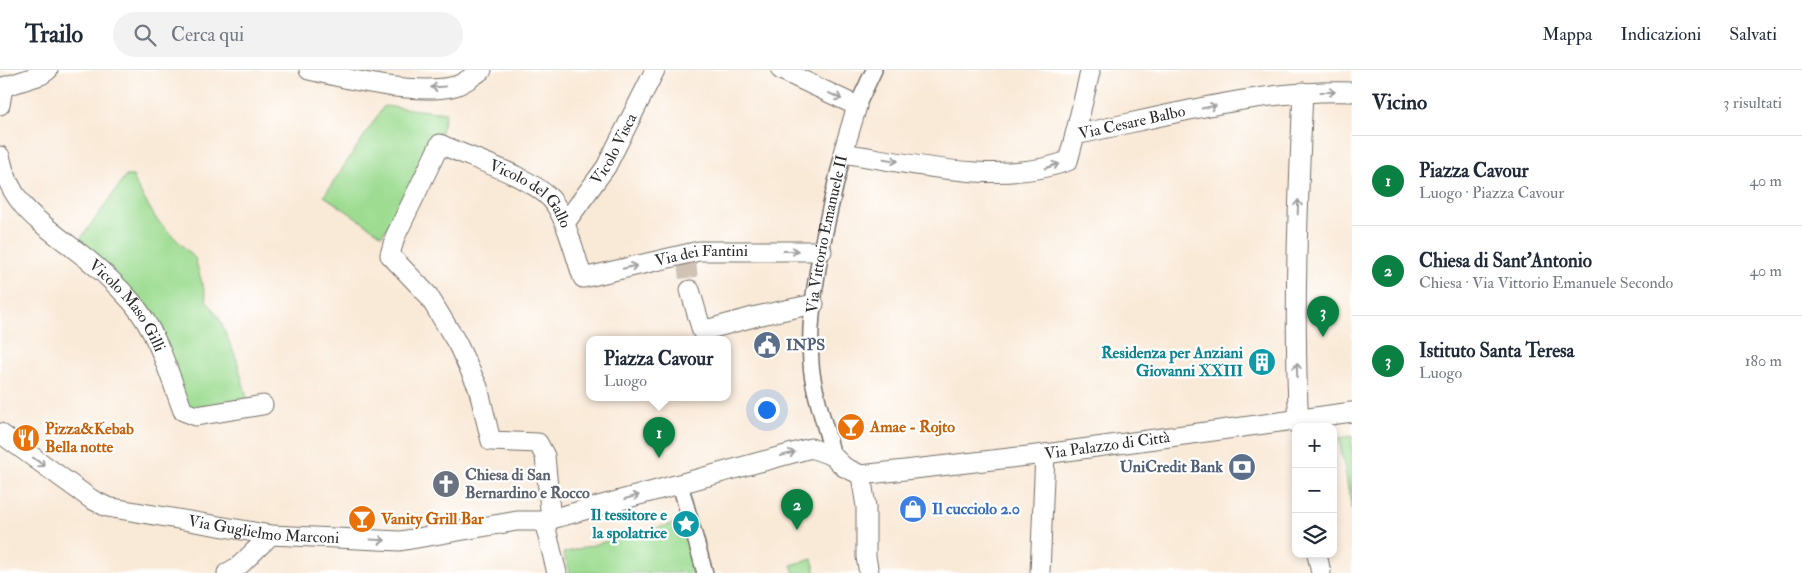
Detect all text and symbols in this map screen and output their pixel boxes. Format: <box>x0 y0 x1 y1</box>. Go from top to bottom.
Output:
search box <box>113 12 463 57</box>
text: Trailo <box>25 19 83 50</box>
icon: search <box>131 21 159 49</box>
text: Cerca qui <box>171 23 244 47</box>
text: Mappa <box>1542 23 1592 46</box>
text: Indicazioni <box>1620 23 1701 46</box>
text: Salvati <box>1729 23 1777 46</box>
one-way arrow <box>430 83 446 92</box>
one-way arrow <box>1319 87 1335 97</box>
text: Vicino <box>1372 89 1427 116</box>
one-way arrow <box>827 92 842 101</box>
text: 3 risultati <box>1723 93 1782 113</box>
street label: Via Cesare Balbo <box>1077 101 1187 144</box>
one-way arrow <box>1200 102 1216 111</box>
street label: Vicolo Visca <box>586 110 642 189</box>
street label: Via Vittorio Emanuele II <box>802 153 852 314</box>
street label: Vicolo del Gallo <box>486 155 576 231</box>
one-way arrow <box>883 156 899 166</box>
text: Piazza Cavour <box>1419 159 1529 183</box>
one-way arrow <box>1044 161 1060 170</box>
text: 1 <box>1385 171 1391 191</box>
text: 40 m <box>1749 171 1782 191</box>
text: Luogo · Piazza Cavour <box>1419 183 1564 203</box>
one-way arrow <box>1294 200 1303 216</box>
street label: Via dei Fantini <box>653 241 748 271</box>
one-way arrow <box>782 246 799 256</box>
text: Chiesa di Sant'Antonio <box>1419 249 1592 273</box>
street label: Vicolo Maso Gilli <box>85 255 170 355</box>
text: 2 <box>1384 261 1392 281</box>
text: 40 m <box>1749 261 1782 281</box>
one-way arrow <box>622 262 638 271</box>
text: Chiesa · Via Vittorio Emanuele Secondo <box>1419 273 1673 293</box>
pin: 3 <box>1307 296 1339 337</box>
public building icon: INPS <box>752 330 782 360</box>
place label: INPS <box>786 335 825 355</box>
popup <box>586 336 731 401</box>
text: Istituto Santa Teresa <box>1419 339 1574 363</box>
place label: Residenza per Anziani Giovanni XXIII <box>1101 343 1244 381</box>
text: Piazza Cavour <box>604 347 713 371</box>
building icon: Residenza per Anziani Giovanni XXIII <box>1247 347 1277 377</box>
text: 3 <box>1385 351 1391 371</box>
text: 180 m <box>1745 351 1782 371</box>
one-way arrow <box>1292 362 1301 378</box>
text: Luogo <box>1419 363 1462 383</box>
text: Luogo <box>604 371 647 391</box>
your location <box>754 397 780 423</box>
bar icon: Amae - Rojto <box>836 412 866 442</box>
pin: 1 <box>643 417 675 458</box>
place label: Amae - Rojto <box>869 417 955 437</box>
place label: Pizza&Kebab Bella notte <box>45 419 134 457</box>
restaurant icon: Pizza&Kebab Bella notte <box>11 423 41 453</box>
map controls <box>1292 423 1337 558</box>
button: + <box>1292 423 1337 468</box>
street label: Via Palazzo di Città <box>1043 427 1172 464</box>
one-way arrow <box>780 449 796 459</box>
bank icon: UniCredit Bank <box>1227 452 1257 482</box>
one-way arrow <box>32 457 46 467</box>
place label: UniCredit Bank <box>1120 457 1223 477</box>
place label: Chiesa di San Bernardino e Rocco <box>465 465 590 503</box>
button: − <box>1292 468 1337 513</box>
church icon: Chiesa di San Bernardino e Rocco <box>431 469 461 499</box>
pin: 2 <box>781 489 813 530</box>
one-way arrow <box>623 492 639 502</box>
shop icon: Il cucciolo 2.0 <box>898 494 928 524</box>
place label: Il cucciolo 2.0 <box>932 499 1020 519</box>
bar icon: Vanity Grill Bar <box>347 504 377 534</box>
place label: Il tessitore e la spolatrice <box>591 505 667 544</box>
place label: Vanity Grill Bar <box>380 509 485 530</box>
place icon: Il tessitore e la spolatrice <box>671 509 701 539</box>
street label: Via Guglielmo Marconi <box>187 511 340 548</box>
button: layers <box>1292 513 1337 558</box>
one-way arrow <box>370 535 386 544</box>

